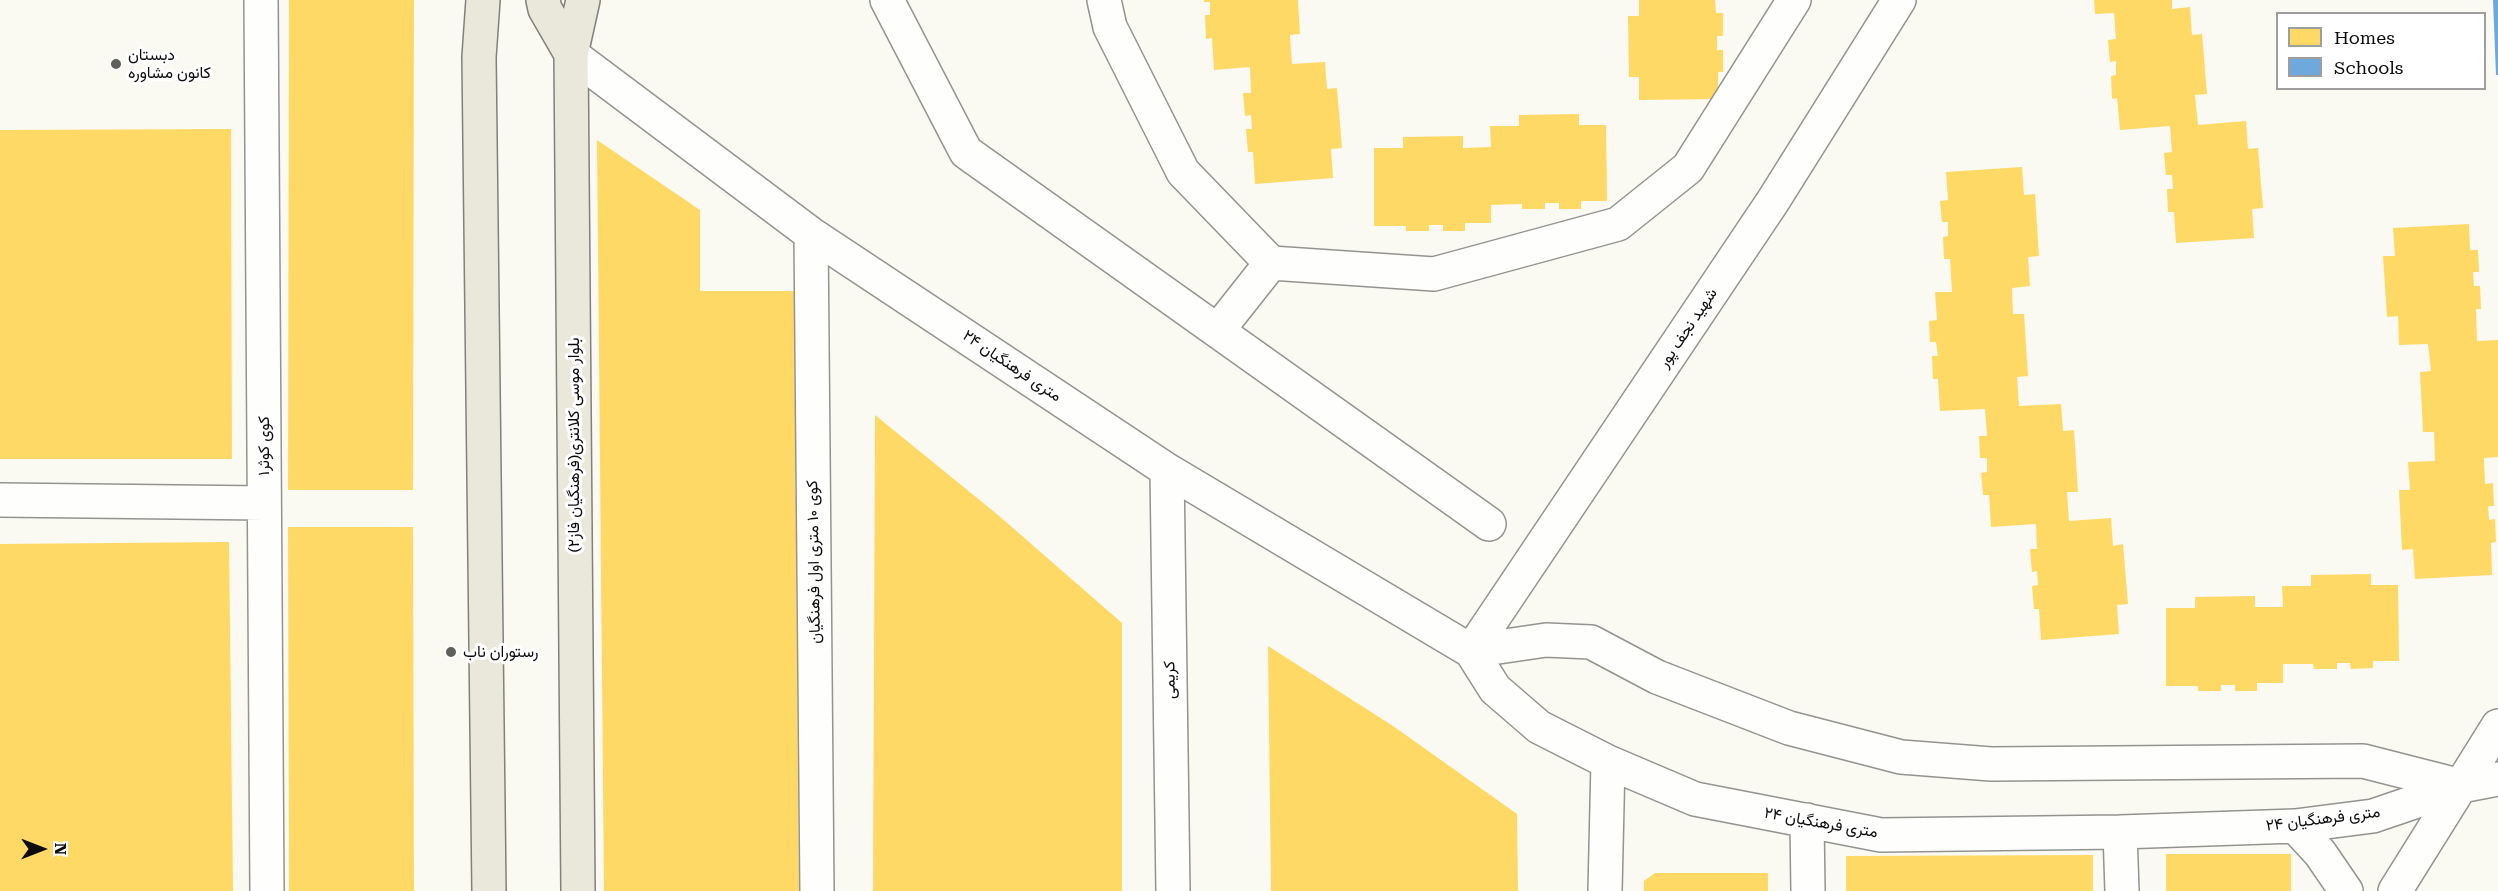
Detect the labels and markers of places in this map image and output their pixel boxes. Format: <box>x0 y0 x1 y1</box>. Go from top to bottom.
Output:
place label: دبستان کانون مشاوره <box>128 45 211 83</box>
marker: دبستان کانون مشاوره <box>109 57 123 71</box>
place label: رستوران ناب <box>463 642 538 662</box>
marker: رستوران ناب <box>444 645 458 659</box>

